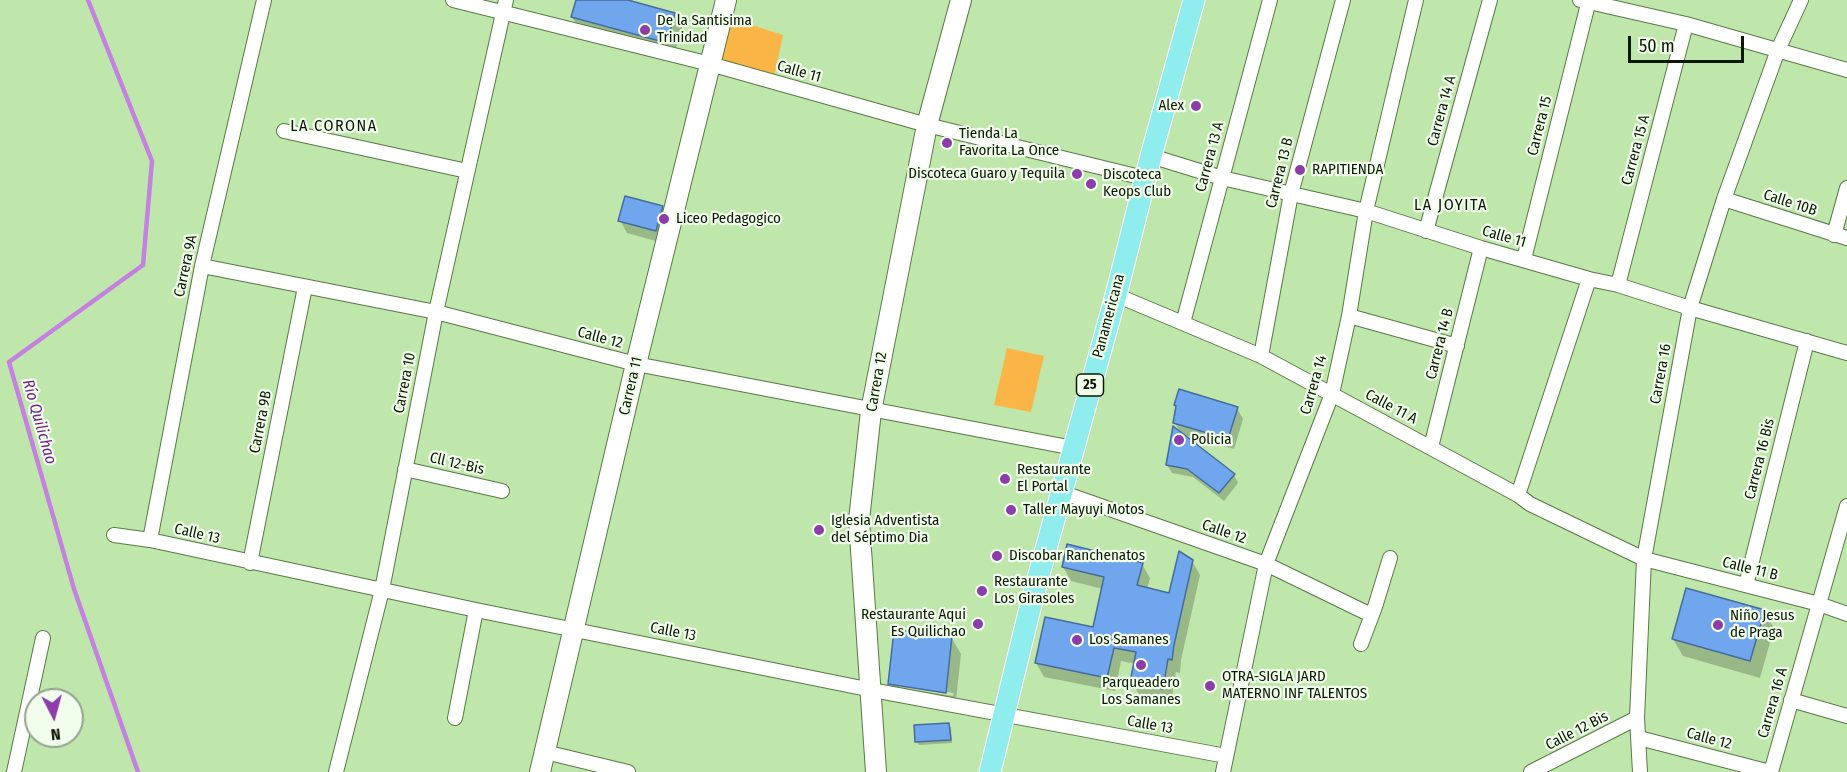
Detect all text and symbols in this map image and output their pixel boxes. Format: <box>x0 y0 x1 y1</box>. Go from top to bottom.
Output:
place label: De la Santisima Trinidad <box>657 12 752 47</box>
marker: De la Santisima Trinidad <box>638 23 652 37</box>
scale bar <box>1631 24 1746 62</box>
text: 50 m <box>1639 35 1675 57</box>
street label: Calle 11 <box>775 57 823 87</box>
street label: Carrera 14 A <box>1424 74 1460 148</box>
street label: Carrera 15 <box>1524 94 1556 158</box>
place label: Alex <box>1158 97 1184 115</box>
marker: Alex <box>1189 99 1203 113</box>
street label: Carrera 15 A <box>1618 113 1654 187</box>
district label: LA CORONA <box>290 117 378 137</box>
street label: Carrera 13 A <box>1192 120 1228 194</box>
place label: Tienda La Favorita La Once <box>959 125 1059 160</box>
marker: Tienda La Favorita La Once <box>940 136 954 150</box>
street label: Carrera 13 B <box>1263 136 1297 210</box>
place label: RAPITIENDA <box>1312 161 1383 179</box>
marker: RAPITIENDA <box>1293 163 1307 177</box>
place label: Discoteca Guaro y Tequila <box>908 165 1065 183</box>
place label: Discoteca Keops Club <box>1103 166 1171 201</box>
marker: Discoteca Guaro y Tequila <box>1070 167 1084 181</box>
marker: Discoteca Keops Club <box>1084 177 1098 191</box>
street label: Calle 10B <box>1761 186 1819 220</box>
district label: LA JOYITA <box>1414 196 1488 216</box>
place label: Liceo Pedagogico <box>676 210 781 228</box>
marker: Liceo Pedagogico <box>657 212 671 226</box>
street label: Calle 11 <box>1480 222 1528 252</box>
street label: Carrera 9A <box>171 233 201 299</box>
street label: Panamericana <box>1089 272 1129 360</box>
street label: Carrera 14 B <box>1422 307 1458 381</box>
street label: Calle 12 <box>575 323 625 353</box>
street label: Carrera 16 <box>1647 342 1675 406</box>
street label: Carrera 10 <box>390 351 420 415</box>
street label: Carrera 12 <box>863 351 891 413</box>
street label: Carrera 14 <box>1297 353 1331 417</box>
street label: Carrera 11 <box>616 355 646 417</box>
road number: 25 <box>1076 374 1104 396</box>
water label: Río Quilichao <box>18 377 60 467</box>
street label: Calle 11 A <box>1362 386 1420 428</box>
street label: Carrera 9B <box>246 389 276 455</box>
street label: Carrera 16 Bis <box>1741 416 1779 502</box>
place label: Policia <box>1191 431 1232 449</box>
marker: Policia <box>1172 433 1186 447</box>
street label: Cll 12-Bis <box>428 449 486 479</box>
place label: Restaurante El Portal <box>1017 461 1091 496</box>
marker: Restaurante El Portal <box>998 472 1012 486</box>
place label: Taller Mayuyi Motos <box>1023 501 1144 519</box>
marker: Taller Mayuyi Motos <box>1004 503 1018 517</box>
place label: Iglesia Adventista del Séptimo Dia <box>831 512 939 547</box>
street label: Calle 12 <box>1199 516 1249 548</box>
street label: Calle 13 <box>173 520 221 548</box>
marker: Iglesia Adventista del Séptimo Dia <box>812 523 826 537</box>
place label: Discobar Ranchenatos <box>1009 547 1145 565</box>
marker: Discobar Ranchenatos <box>990 549 1004 563</box>
street label: Calle 11 B <box>1720 553 1780 585</box>
place label: Restaurante Los Girasoles <box>994 573 1075 608</box>
marker: Restaurante Los Girasoles <box>975 584 989 598</box>
place label: Restaurante Aqui Es Quilichao <box>861 606 966 641</box>
place label: Niño Jesus de Praga <box>1730 607 1794 642</box>
marker: Restaurante Aqui Es Quilichao <box>971 617 985 631</box>
marker: Niño Jesus de Praga <box>1711 618 1725 632</box>
street label: Calle 13 <box>649 619 697 645</box>
place label: Los Samanes <box>1089 631 1169 649</box>
marker: Los Samanes <box>1070 633 1084 647</box>
marker: Parqueadero Los Samanes <box>1134 658 1148 672</box>
street label: Carrera 16 A <box>1754 666 1792 740</box>
place label: OTRA-SIGLA JARD MATERNO INF TALENTOS <box>1222 668 1367 703</box>
place label: Parqueadero Los Samanes <box>1101 674 1181 709</box>
marker: OTRA-SIGLA JARD MATERNO INF TALENTOS <box>1203 679 1217 693</box>
north arrow <box>24 688 84 748</box>
street label: Calle 12 Bis <box>1543 708 1611 754</box>
street label: Calle 13 <box>1126 712 1174 738</box>
text: N <box>50 724 61 744</box>
street label: Calle 12 <box>1684 724 1734 754</box>

